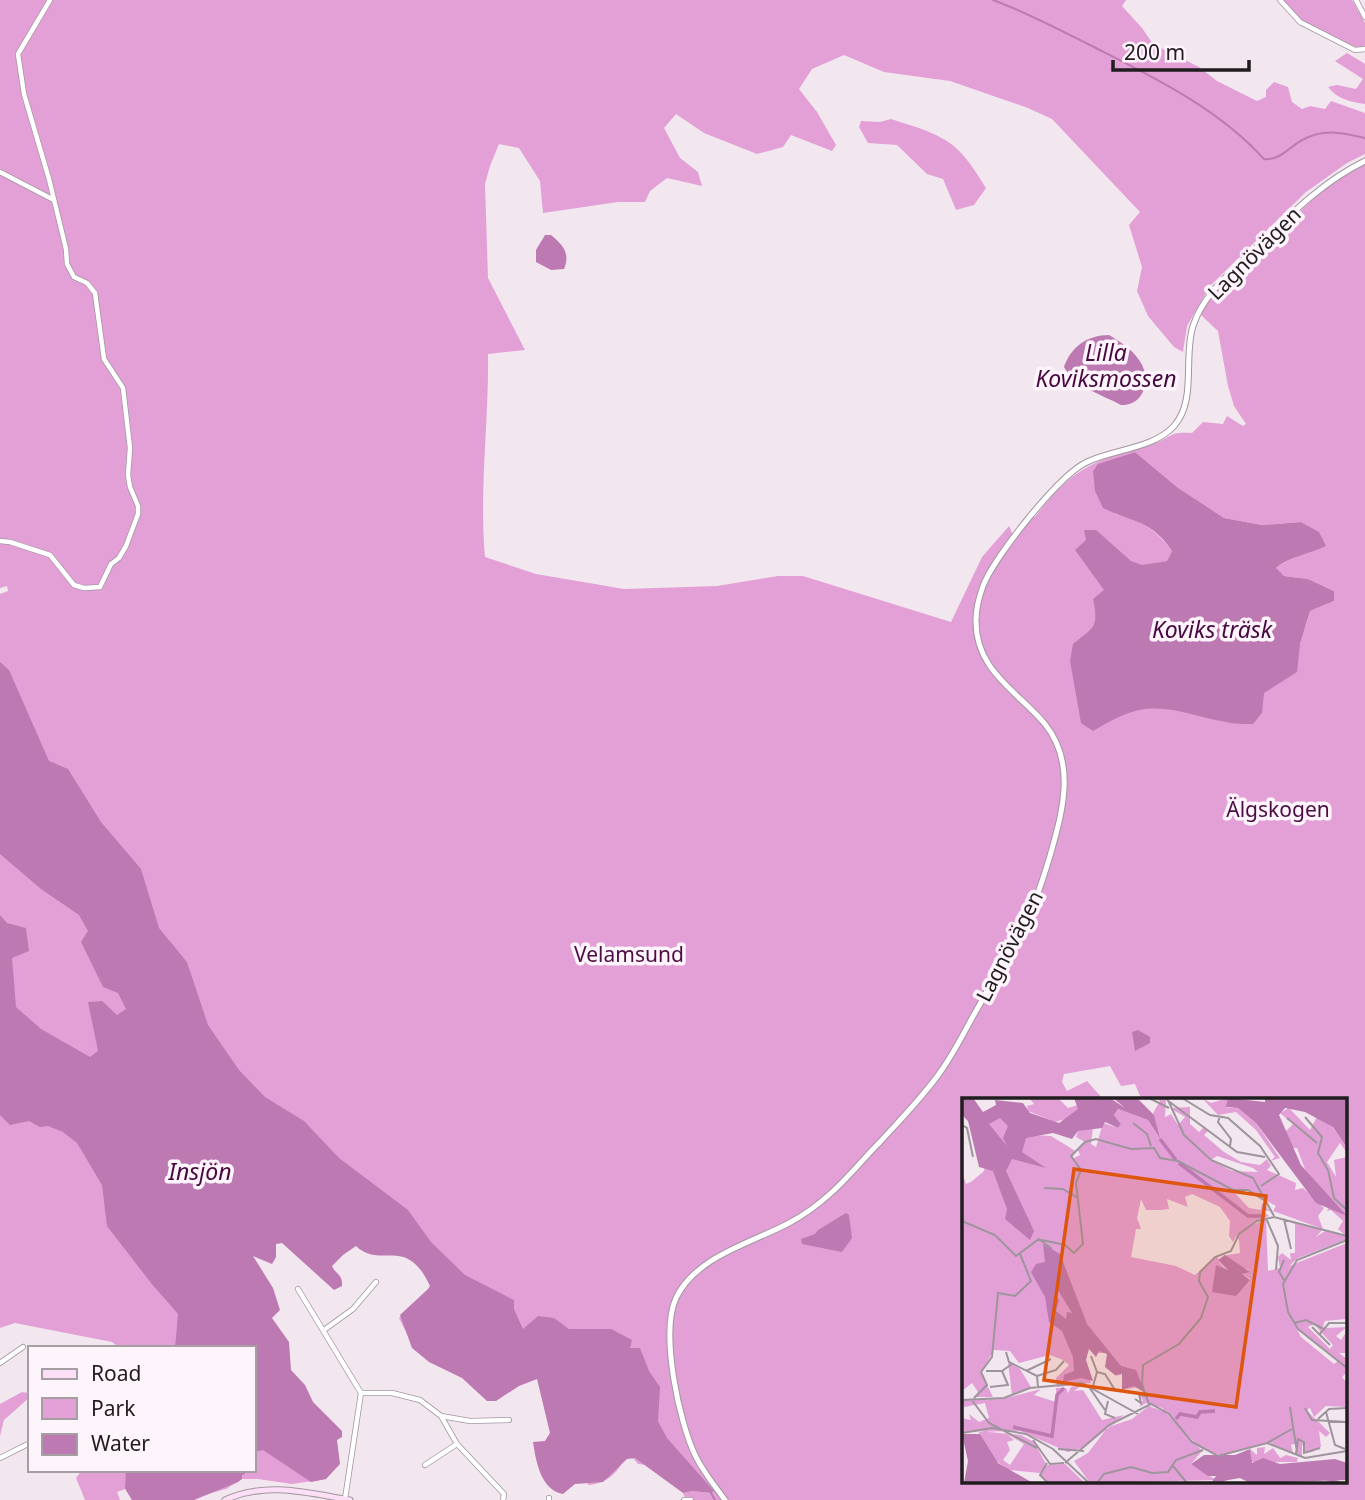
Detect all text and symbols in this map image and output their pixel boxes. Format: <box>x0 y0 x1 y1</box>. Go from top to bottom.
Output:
scale bar <box>1113 28 1250 72</box>
text: 200 m <box>1124 38 1185 66</box>
street label: Lagnövägen <box>1201 200 1307 306</box>
water label: Lilla Koviksmossen <box>1035 336 1177 394</box>
water label: Koviks träsk <box>1152 613 1274 645</box>
park label: Älgskogen <box>1226 795 1330 823</box>
street label: Lagnövägen <box>969 886 1049 1006</box>
park label: Velamsund <box>574 940 684 968</box>
inset map <box>962 1098 1348 1482</box>
water label: Insjön <box>168 1155 231 1187</box>
legend <box>28 1346 256 1472</box>
text: Road <box>91 1359 141 1387</box>
text: Park <box>91 1394 136 1422</box>
text: Water <box>91 1429 150 1457</box>

